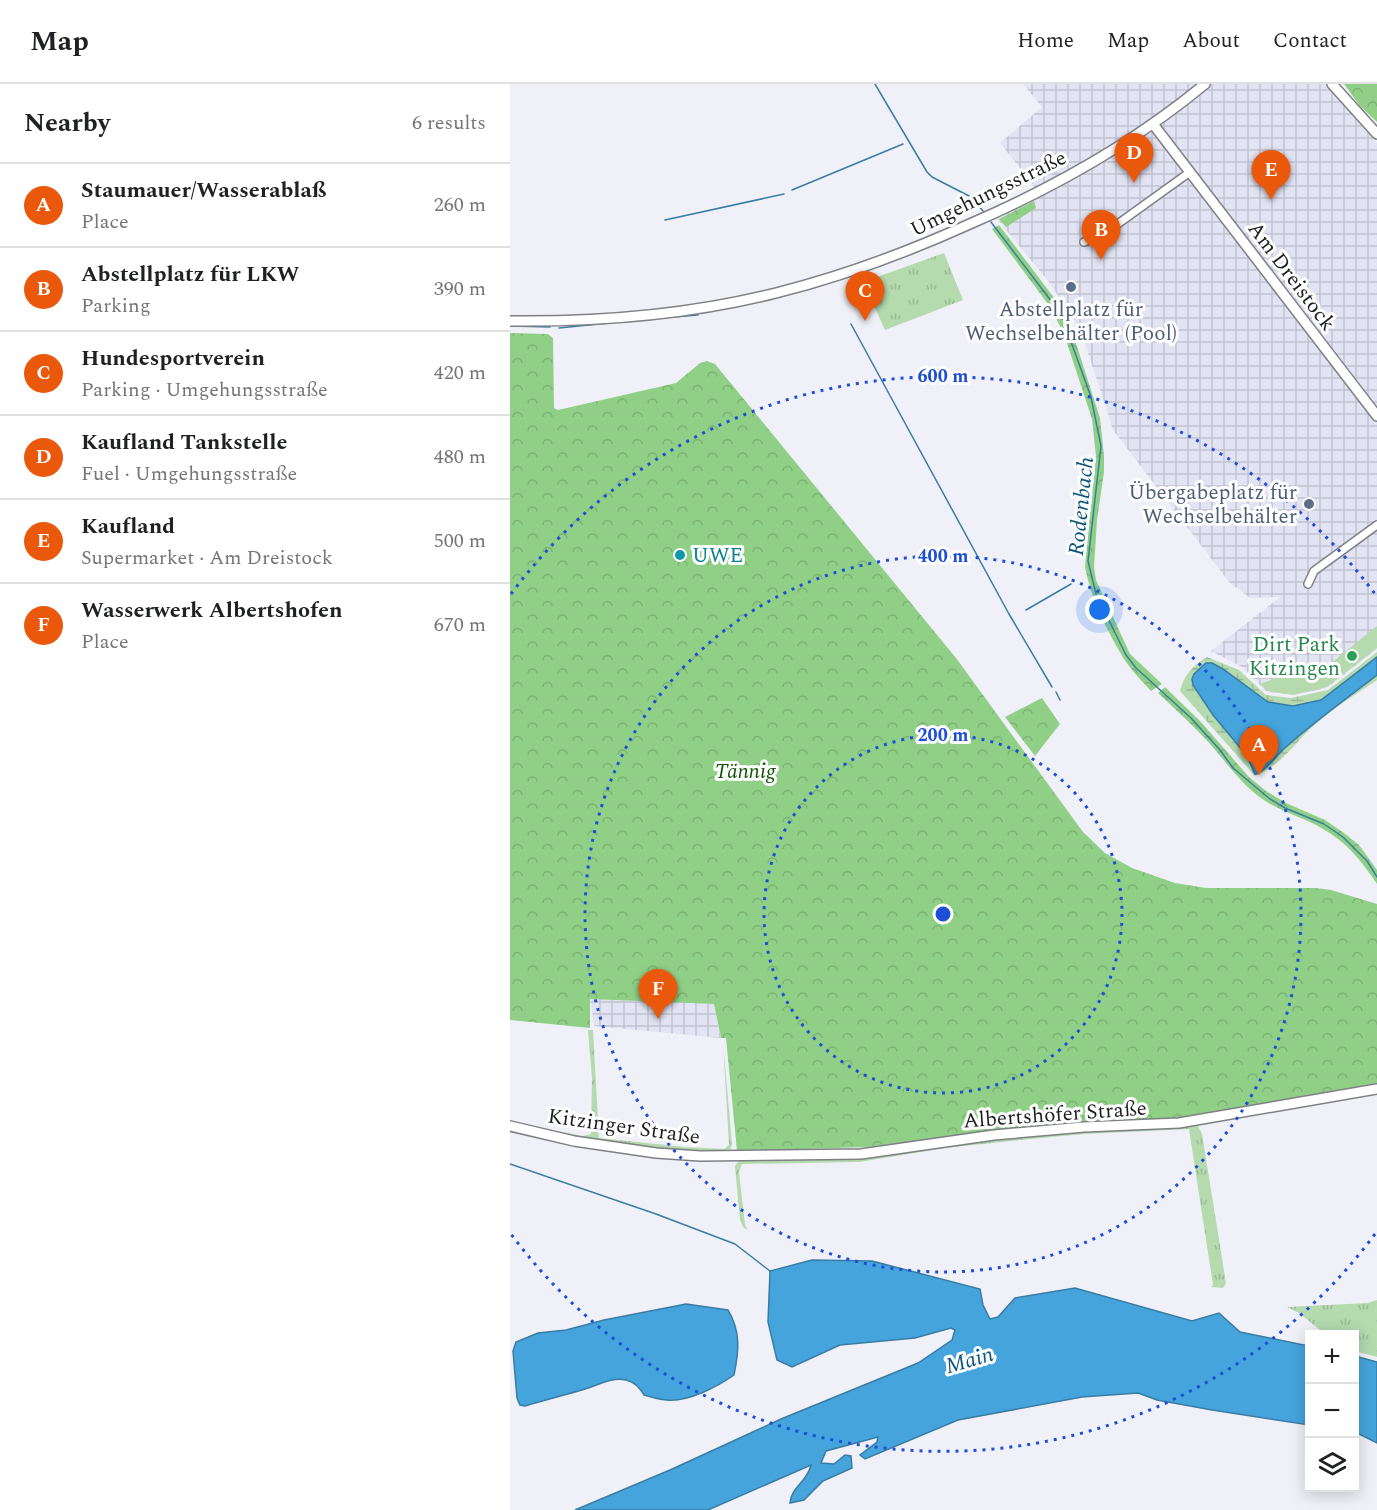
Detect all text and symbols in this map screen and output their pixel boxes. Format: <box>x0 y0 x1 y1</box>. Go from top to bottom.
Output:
text: Map <box>30 20 89 63</box>
text: Home <box>1017 25 1074 57</box>
text: Map <box>1107 25 1149 57</box>
text: About <box>1182 25 1240 57</box>
text: Contact <box>1273 25 1347 57</box>
text: Nearby <box>24 103 110 143</box>
text: 6 results <box>412 108 486 138</box>
pin: D <box>1114 134 1154 183</box>
street label: Umgehungsstraße <box>905 142 1072 246</box>
pin: E <box>1252 150 1290 200</box>
text: Staumauer/Wasserablaß <box>81 174 326 207</box>
text: A <box>36 190 51 220</box>
text: 260 m <box>434 190 486 220</box>
text: Place <box>81 207 129 237</box>
pin: B <box>1082 210 1120 260</box>
street label: Am Dreistock <box>1239 215 1343 338</box>
text: Abstellplatz für LKW <box>81 258 299 291</box>
pin: C <box>846 272 884 321</box>
text: B <box>36 274 51 304</box>
text: 390 m <box>434 274 486 304</box>
marker: Abstellplatz für Wechselbehälter (Pool) <box>1064 280 1078 294</box>
text: Parking <box>81 291 151 321</box>
place label: Abstellplatz für Wechselbehälter (Pool) <box>965 294 1177 350</box>
text: Hundesportverein <box>81 342 265 375</box>
text: C <box>36 358 51 388</box>
text: 420 m <box>434 358 486 388</box>
text: 600 m <box>917 363 969 390</box>
text: Parking · Umgehungsstraße <box>81 375 328 405</box>
text: Kaufland Tankstelle <box>81 426 287 459</box>
text: D <box>35 442 52 472</box>
text: 480 m <box>434 442 486 472</box>
water label: Rodenbach <box>1060 455 1103 557</box>
text: Fuel · Umgehungsstraße <box>81 459 297 489</box>
place label: Übergabeplatz für Wechselbehälter <box>1128 477 1297 533</box>
marker: Übergabeplatz für Wechselbehälter <box>1302 497 1316 511</box>
text: Kaufland <box>81 510 175 543</box>
text: E <box>37 526 50 556</box>
text: 500 m <box>434 526 486 556</box>
place label: UWE <box>692 540 743 572</box>
text: Supermarket · Am Dreistock <box>81 543 333 573</box>
text: 400 m <box>917 543 969 570</box>
marker: UWE <box>673 548 687 562</box>
text: Wasserwerk Albertshofen <box>81 594 343 627</box>
your location <box>1085 595 1114 624</box>
text: F <box>37 610 50 640</box>
text: 670 m <box>434 610 486 640</box>
text: Place <box>81 627 129 657</box>
place label: Dirt Park Kitzingen <box>1249 629 1340 685</box>
marker: Dirt Park Kitzingen <box>1345 649 1359 663</box>
text: 200 m <box>917 722 969 749</box>
pin: A <box>1240 726 1278 775</box>
park label: Tännig <box>715 756 776 788</box>
centre of rings <box>933 904 953 924</box>
pin: F <box>638 970 678 1019</box>
street label: Albertshöfer Straße <box>962 1093 1148 1137</box>
street label: Kitzinger Straße <box>546 1100 702 1154</box>
map controls <box>1305 1330 1359 1492</box>
button: + <box>1305 1330 1359 1384</box>
water label: Main <box>941 1338 998 1383</box>
button: − <box>1305 1384 1359 1438</box>
button: layers <box>1305 1438 1359 1492</box>

